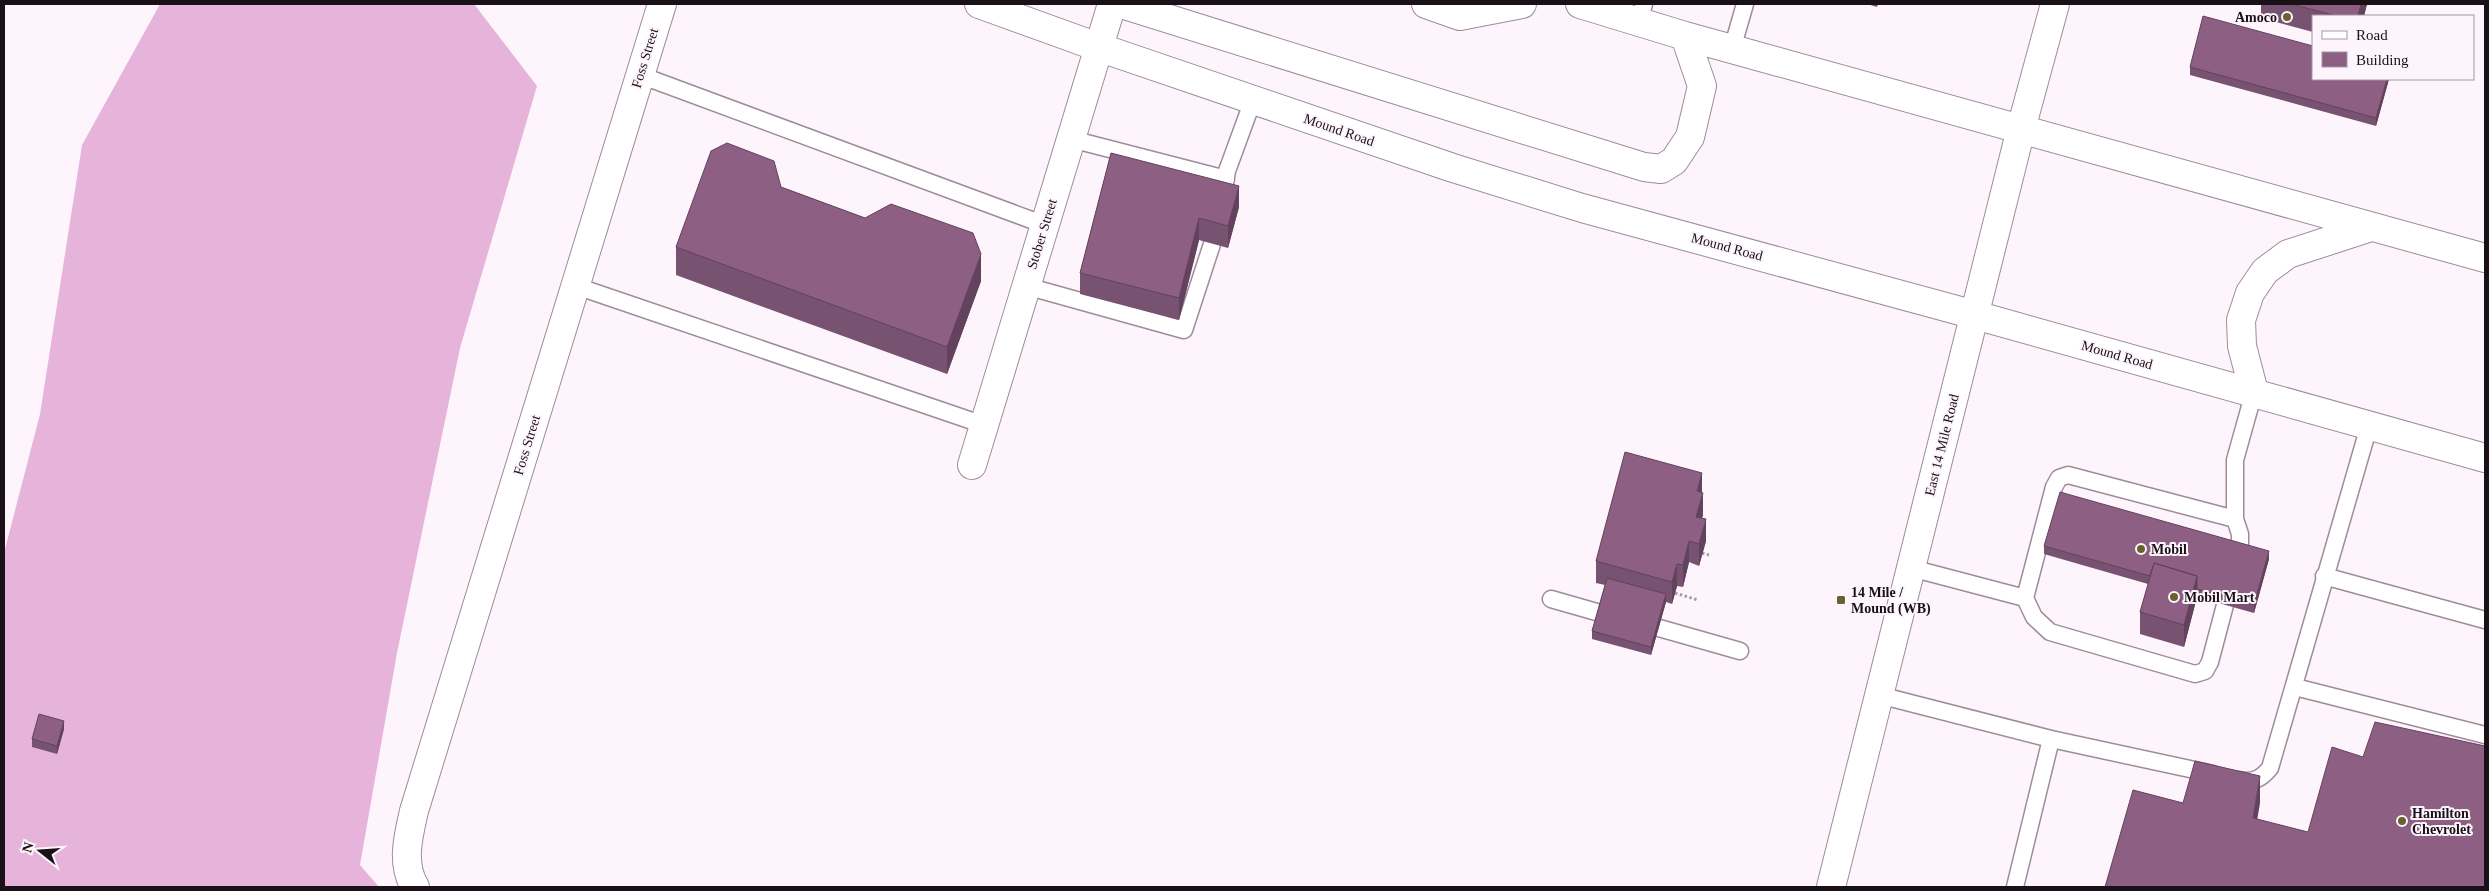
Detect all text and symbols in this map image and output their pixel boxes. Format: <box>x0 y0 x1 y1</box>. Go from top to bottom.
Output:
place label: Amoco <box>2235 10 2277 25</box>
marker: Amoco <box>2281 11 2293 23</box>
legend <box>2312 15 2474 80</box>
street label: Foss Street <box>629 26 661 90</box>
text: Road <box>2356 27 2388 43</box>
text: Building <box>2356 52 2409 68</box>
street label: Mound Road <box>1302 111 1376 149</box>
street label: Stober Street <box>1024 197 1060 271</box>
street label: Mound Road <box>1690 230 1764 264</box>
street label: Mound Road <box>2080 338 2154 372</box>
street label: East 14 Mile Road <box>1922 392 1962 498</box>
street label: Foss Street <box>511 413 543 477</box>
place label: Mobil <box>2151 542 2187 557</box>
marker: Mobil <box>2135 543 2147 555</box>
place label: 14 Mile / Mound (WB) <box>1851 585 1931 617</box>
place label: Mobil Mart <box>2184 590 2255 605</box>
marker: Mobil Mart <box>2168 591 2180 603</box>
marker: 14 Mile / Mound (WB) <box>1835 594 1847 606</box>
place label: Hamilton Chevrolet <box>2412 806 2471 837</box>
marker: Hamilton Chevrolet <box>2396 815 2408 827</box>
north arrow <box>15 826 65 876</box>
text: N <box>19 840 37 854</box>

